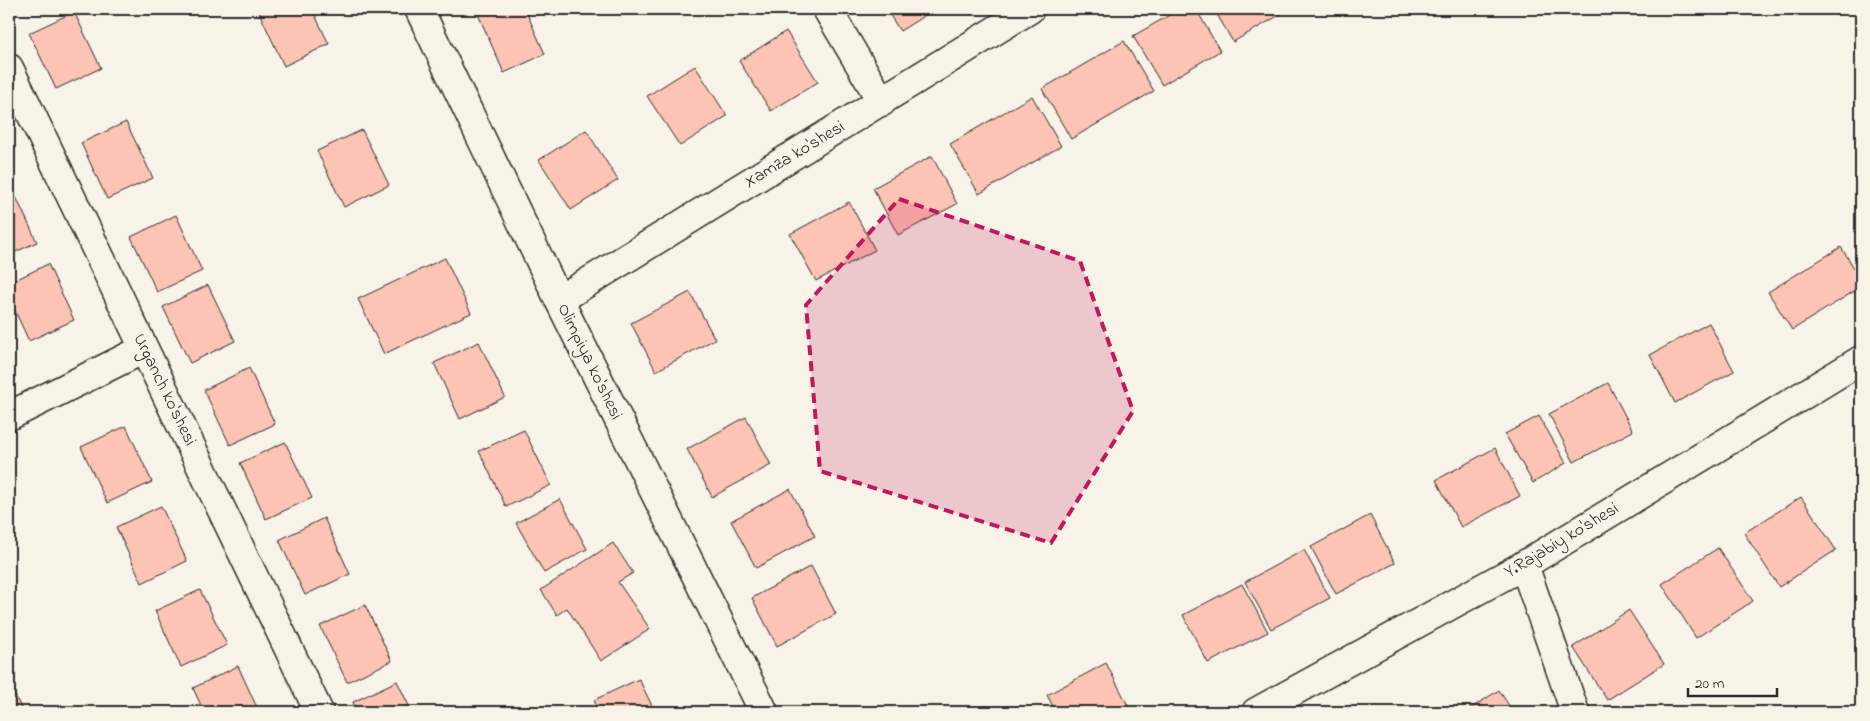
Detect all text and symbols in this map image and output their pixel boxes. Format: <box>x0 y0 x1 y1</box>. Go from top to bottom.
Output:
street label: Xamza ko'shesi <box>740 115 850 195</box>
street label: Olimpiya ko'shesi <box>550 299 628 425</box>
street label: Urganch ko'shesi <box>125 329 202 451</box>
street label: Y.Rajabiy ko'shesi <box>1500 497 1624 585</box>
scale bar <box>1688 666 1776 698</box>
text: 20 m <box>1695 673 1725 695</box>

